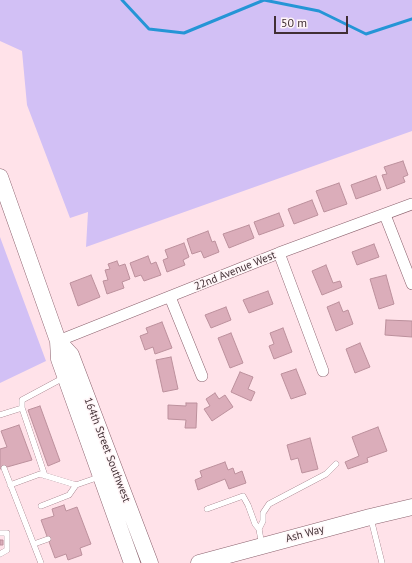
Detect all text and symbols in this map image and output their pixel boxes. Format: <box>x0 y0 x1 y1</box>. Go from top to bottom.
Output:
scale bar <box>276 8 350 34</box>
text: 50 m <box>281 15 307 30</box>
street label: 22nd Avenue West <box>192 249 278 293</box>
street label: 164th Street Southwest <box>81 396 133 504</box>
street label: Ash Way <box>284 523 326 545</box>

